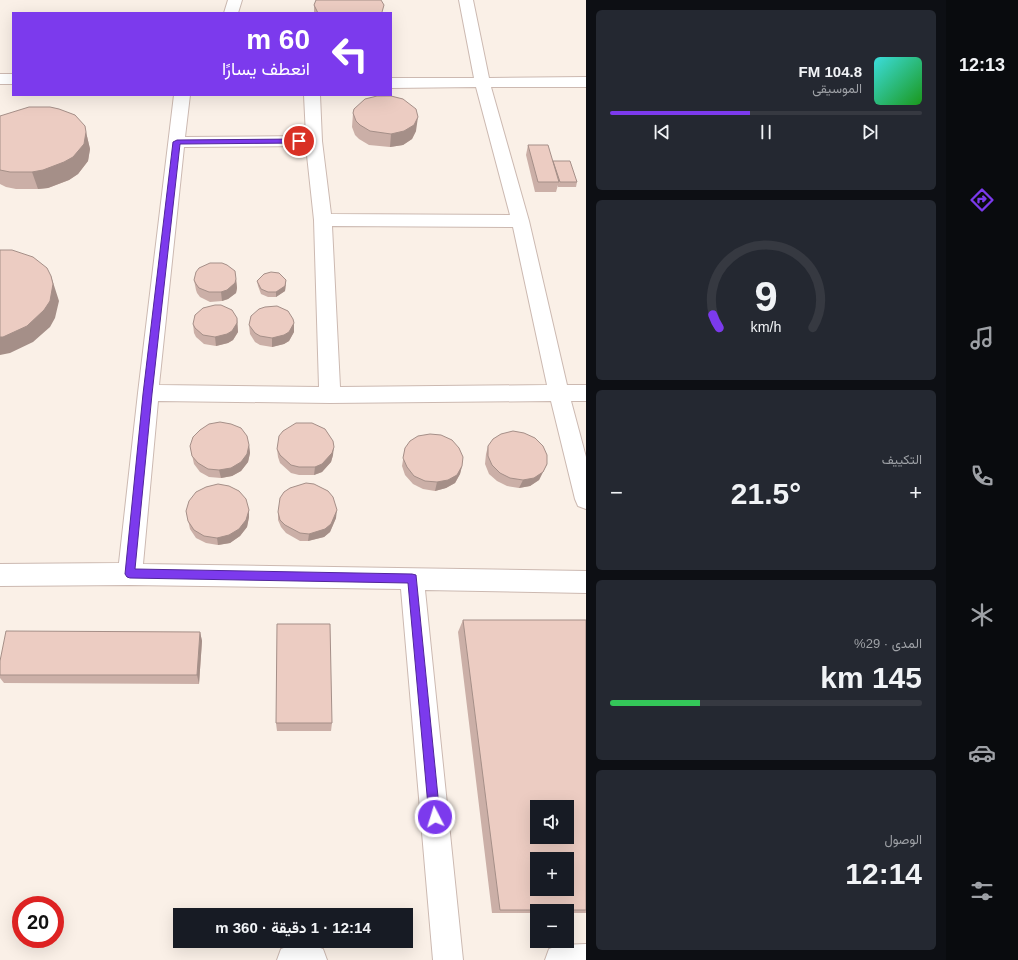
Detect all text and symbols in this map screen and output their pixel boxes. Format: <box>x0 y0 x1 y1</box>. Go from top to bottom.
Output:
text: 60 m <box>246 24 310 55</box>
icon: left <box>324 28 376 80</box>
text: 12:13 <box>959 55 1005 75</box>
text: انعطف يسارًا <box>222 59 310 79</box>
text: 104.8 FM <box>799 63 862 80</box>
text: الموسيقى <box>812 81 862 96</box>
icon: previous <box>651 121 673 143</box>
icon: pause <box>755 121 777 143</box>
icon: next <box>859 121 881 143</box>
pin <box>282 124 316 158</box>
icon: arrive <box>288 130 310 152</box>
icon: directions <box>968 186 996 214</box>
text: 9 <box>754 273 778 320</box>
text: km/h <box>751 319 782 335</box>
icon: music <box>968 324 996 352</box>
text: التكييف <box>882 452 922 467</box>
icon: phone <box>968 462 996 490</box>
text: 21.5° <box>731 477 801 510</box>
text: − <box>610 480 623 505</box>
text: + <box>909 480 922 505</box>
icon: climate <box>968 601 996 629</box>
text: المدى · 29% <box>854 636 922 651</box>
text: 145 km <box>820 661 922 694</box>
icon: car <box>968 739 996 767</box>
position arrow <box>414 796 456 838</box>
map controls <box>530 800 574 948</box>
button: sound <box>530 800 574 844</box>
text: الوصول <box>884 832 922 847</box>
button: + <box>530 852 574 896</box>
text: 12:14 <box>845 857 922 890</box>
icon: filters <box>968 877 996 905</box>
speed limit sign: 20 <box>12 896 64 948</box>
button: − <box>530 904 574 948</box>
text: 12:14 · 1 دقيقة · 360 m <box>215 919 371 936</box>

